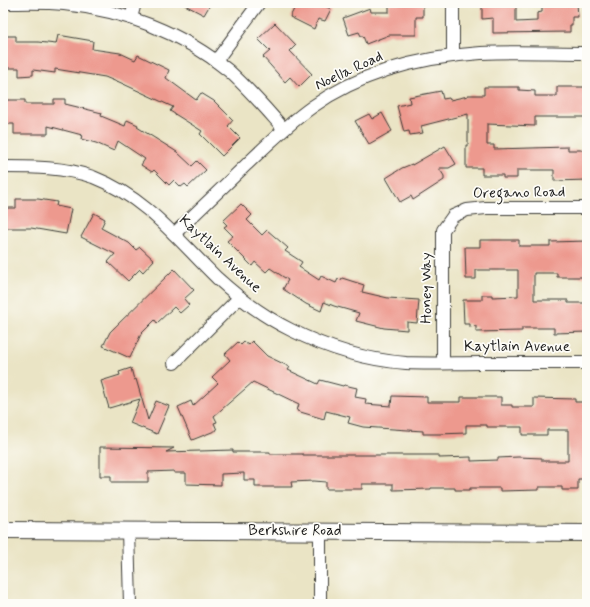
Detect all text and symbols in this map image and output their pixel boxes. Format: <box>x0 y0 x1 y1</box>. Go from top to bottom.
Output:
street label: Noella Road <box>312 47 386 95</box>
street label: Oregano Road <box>473 182 565 205</box>
street label: Kaytlain Avenue <box>174 211 266 297</box>
street label: Honey Way <box>417 252 437 324</box>
street label: Kaytlain Avenue <box>464 337 570 357</box>
street label: Berkshire Road <box>248 521 342 541</box>

